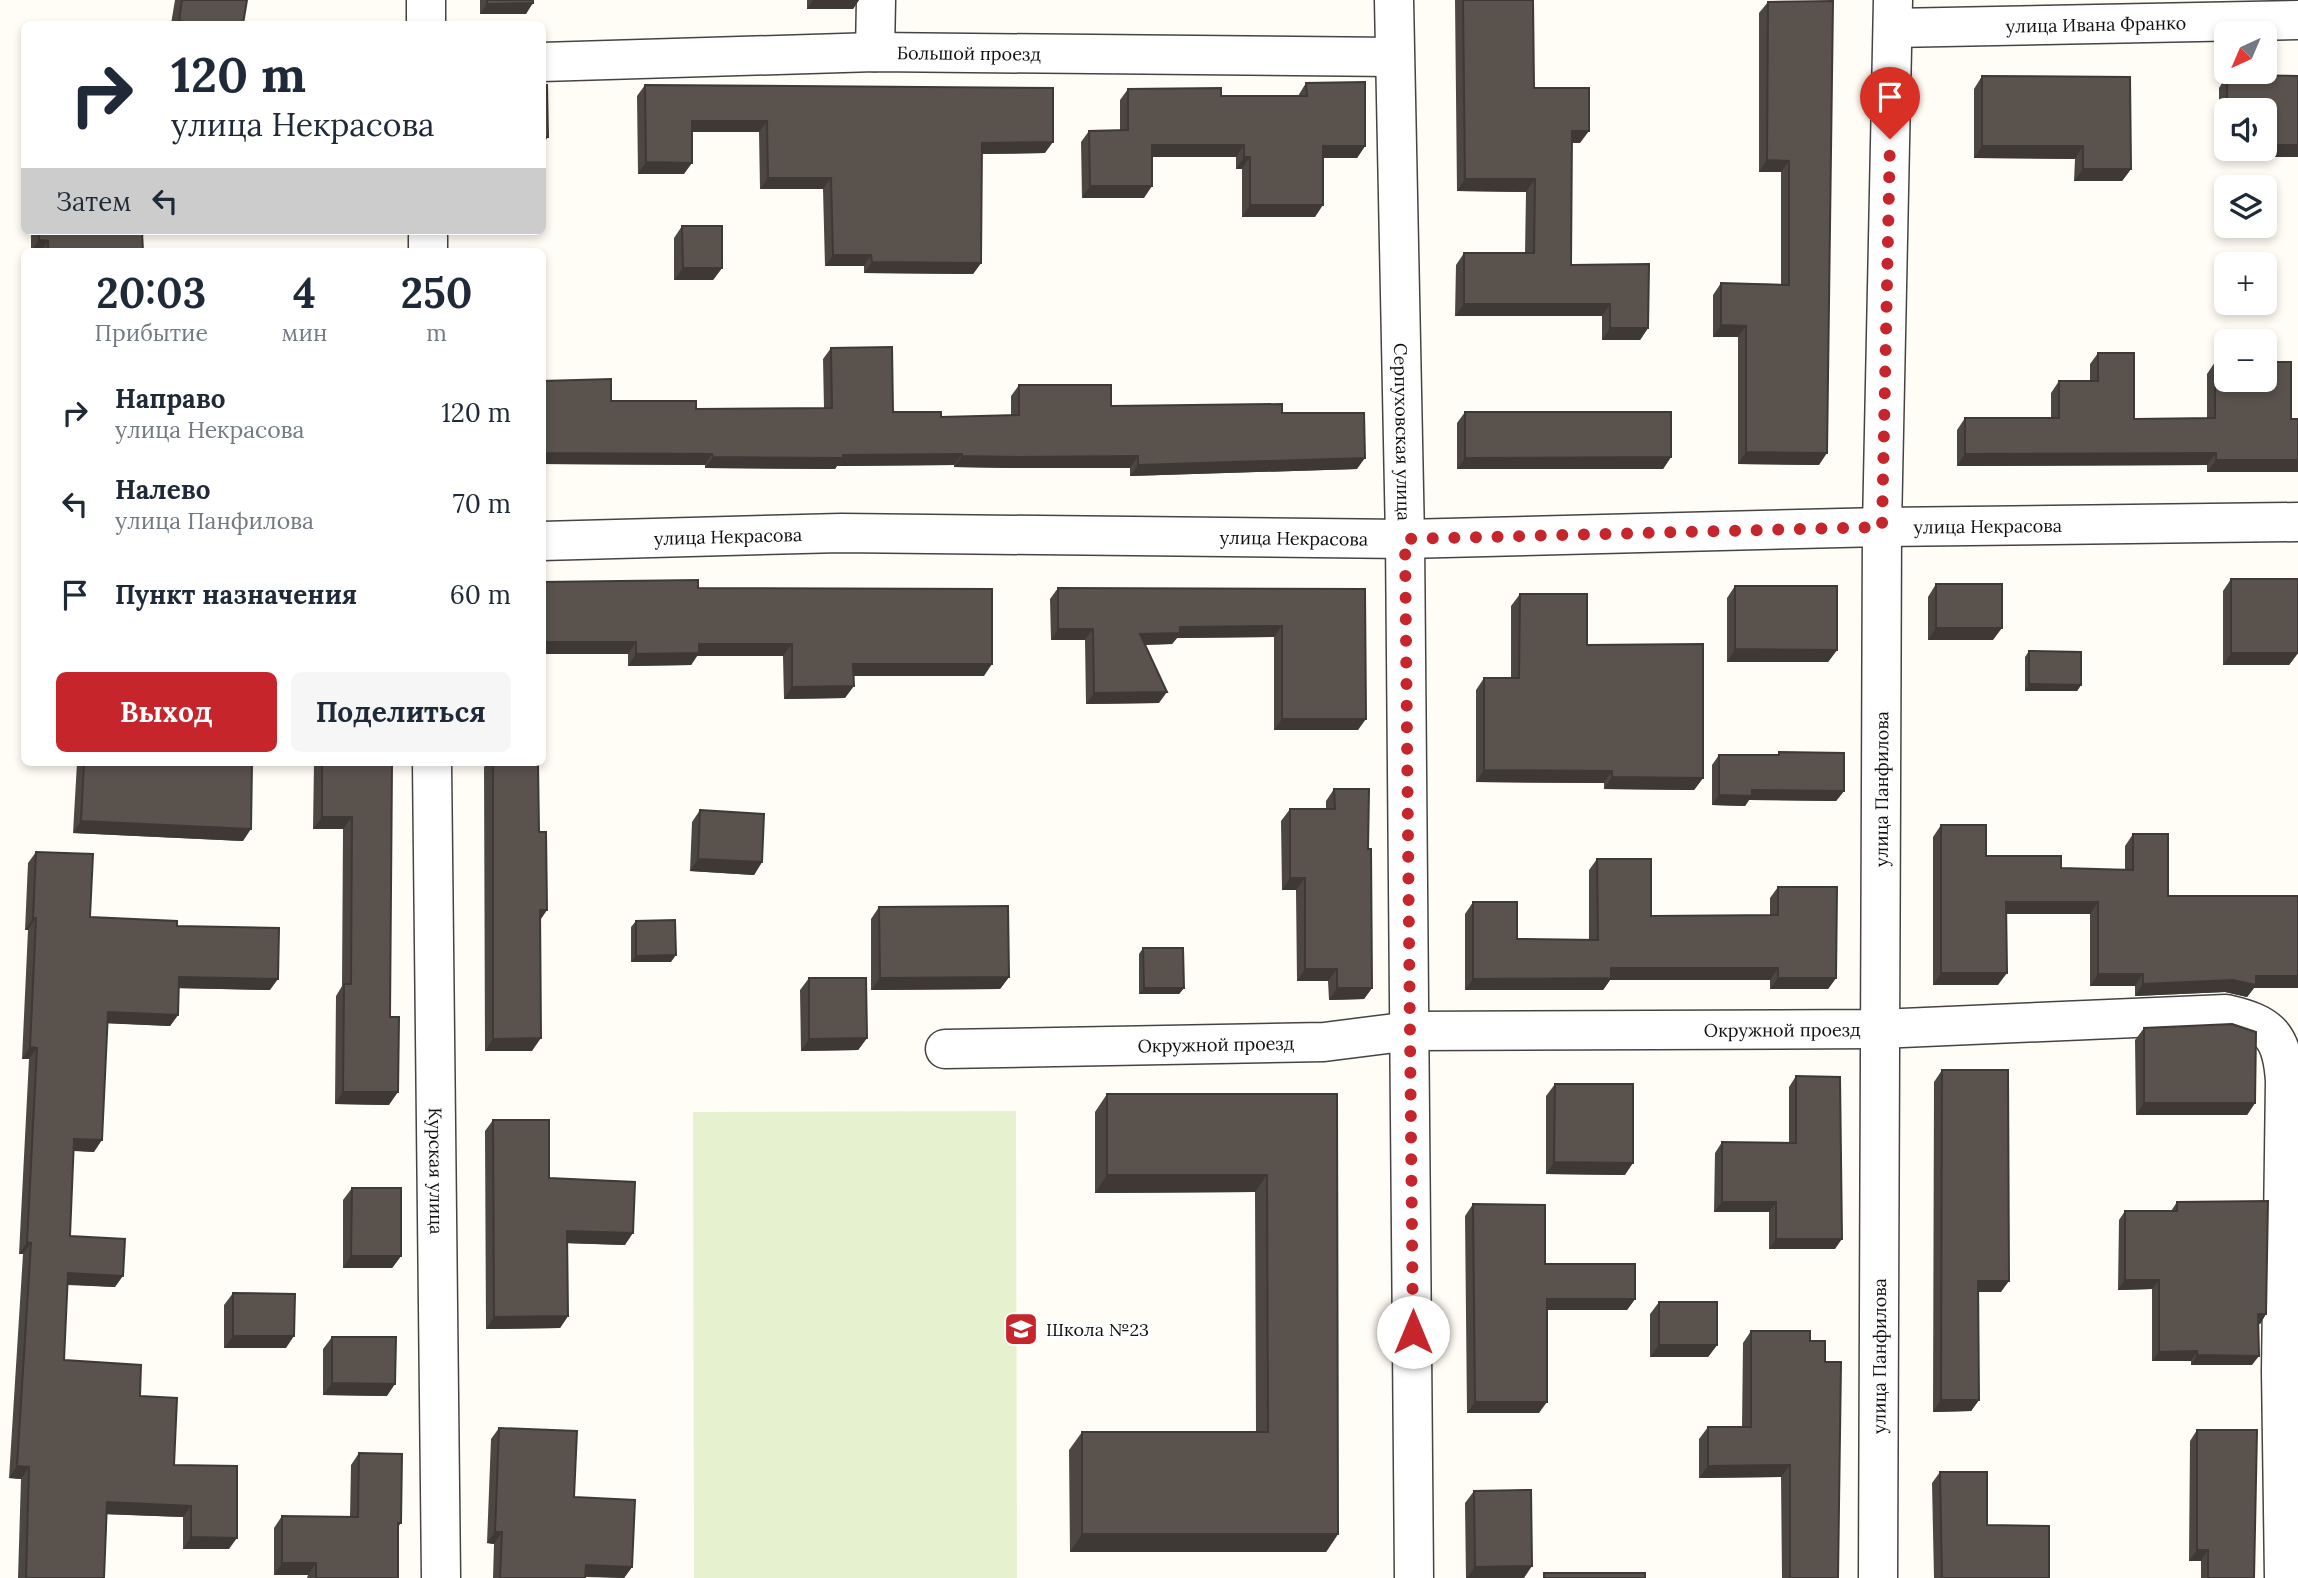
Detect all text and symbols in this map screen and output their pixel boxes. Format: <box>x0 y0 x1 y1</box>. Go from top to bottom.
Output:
street label: улица Ивана Франко <box>2005 11 2186 37</box>
north arrow <box>2214 21 2277 84</box>
map controls <box>2214 21 2277 392</box>
street label: Большой проезд <box>897 41 1041 65</box>
text: 120 m <box>171 43 306 105</box>
icon: right <box>56 49 147 140</box>
pin <box>1860 67 1920 139</box>
icon: arrive <box>1871 78 1909 116</box>
button: sound <box>2214 98 2277 161</box>
text: улица Некрасова <box>171 104 435 145</box>
button: layers <box>2214 175 2277 238</box>
icon: left <box>146 182 184 220</box>
text: Затем <box>56 185 132 218</box>
button: + <box>2214 252 2277 315</box>
text: 20:03 <box>96 266 206 320</box>
text: 4 <box>293 266 316 320</box>
text: 250 <box>401 266 473 320</box>
text: Прибытие <box>95 318 208 347</box>
text: мин <box>282 318 327 347</box>
text: m <box>426 318 447 347</box>
button: − <box>2214 329 2277 392</box>
street label: Серпуховская улица <box>1390 343 1416 521</box>
text: Направо <box>115 382 226 415</box>
icon: right <box>56 394 94 432</box>
text: 120 m <box>441 396 511 429</box>
text: улица Некрасова <box>115 415 304 444</box>
text: Налево <box>115 473 211 506</box>
icon: left <box>56 485 94 523</box>
text: 70 m <box>453 487 511 520</box>
text: улица Панфилова <box>115 506 314 535</box>
street label: улица Некрасова <box>1913 513 2062 538</box>
street label: улица Некрасова <box>653 523 802 550</box>
street label: улица Некрасова <box>1220 526 1368 550</box>
icon: arrive <box>56 576 94 614</box>
text: Пункт назначения <box>115 578 357 611</box>
text: 60 m <box>450 578 511 611</box>
button: Выход <box>56 672 277 752</box>
button: Поделиться <box>291 672 511 752</box>
street label: улица Панфилова <box>1869 711 1893 867</box>
street label: Окружной проезд <box>1704 1018 1861 1041</box>
street label: Окружной проезд <box>1137 1031 1295 1057</box>
street label: Курская улица <box>424 1107 449 1235</box>
street label: улица Панфилова <box>1867 1278 1891 1434</box>
position arrow <box>1376 1295 1450 1369</box>
school or university icon: Школа №23 <box>1002 1310 1040 1348</box>
place label: Школа №23 <box>1046 1318 1149 1341</box>

